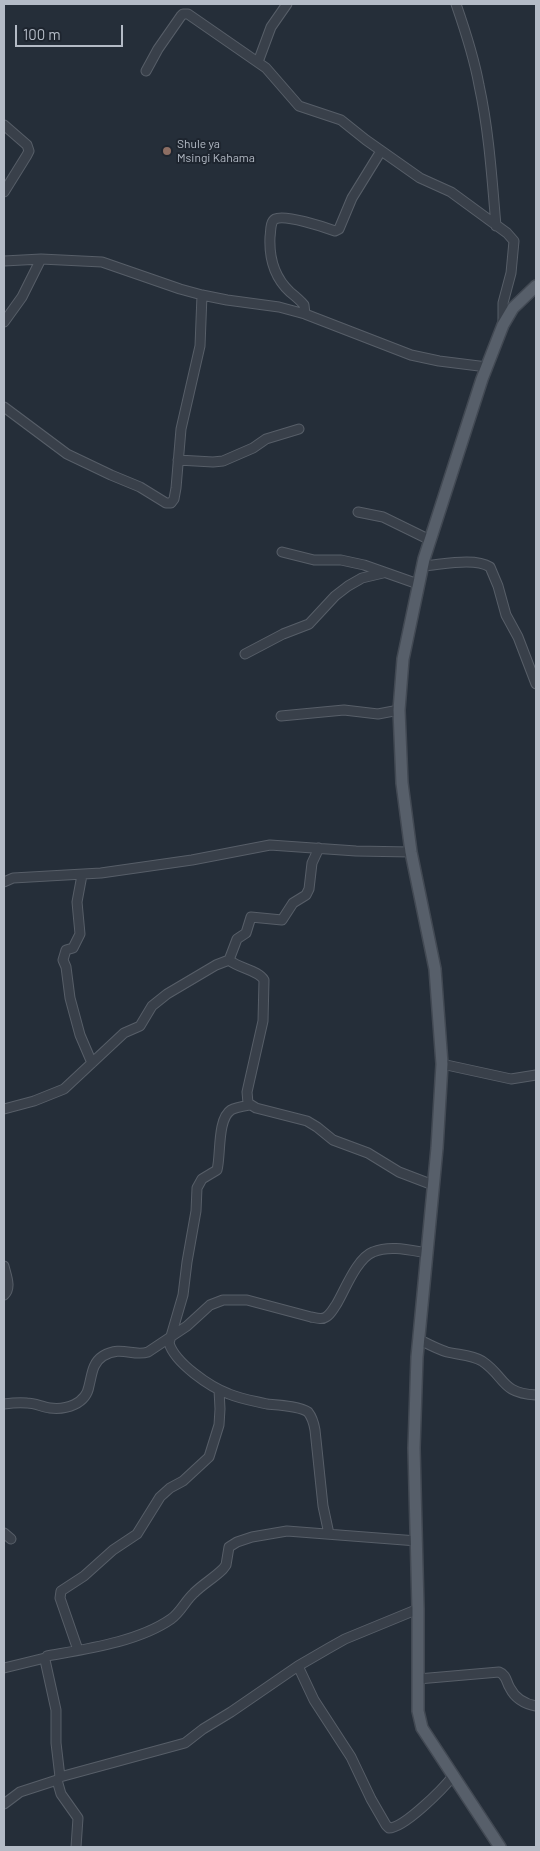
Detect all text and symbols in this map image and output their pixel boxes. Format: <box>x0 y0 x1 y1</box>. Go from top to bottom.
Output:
scale bar <box>18 15 125 47</box>
text: 100 m <box>23 25 61 43</box>
place label: Shule ya Msingi Kahama <box>177 137 255 165</box>
marker: Shule ya Msingi Kahama <box>161 145 173 157</box>

